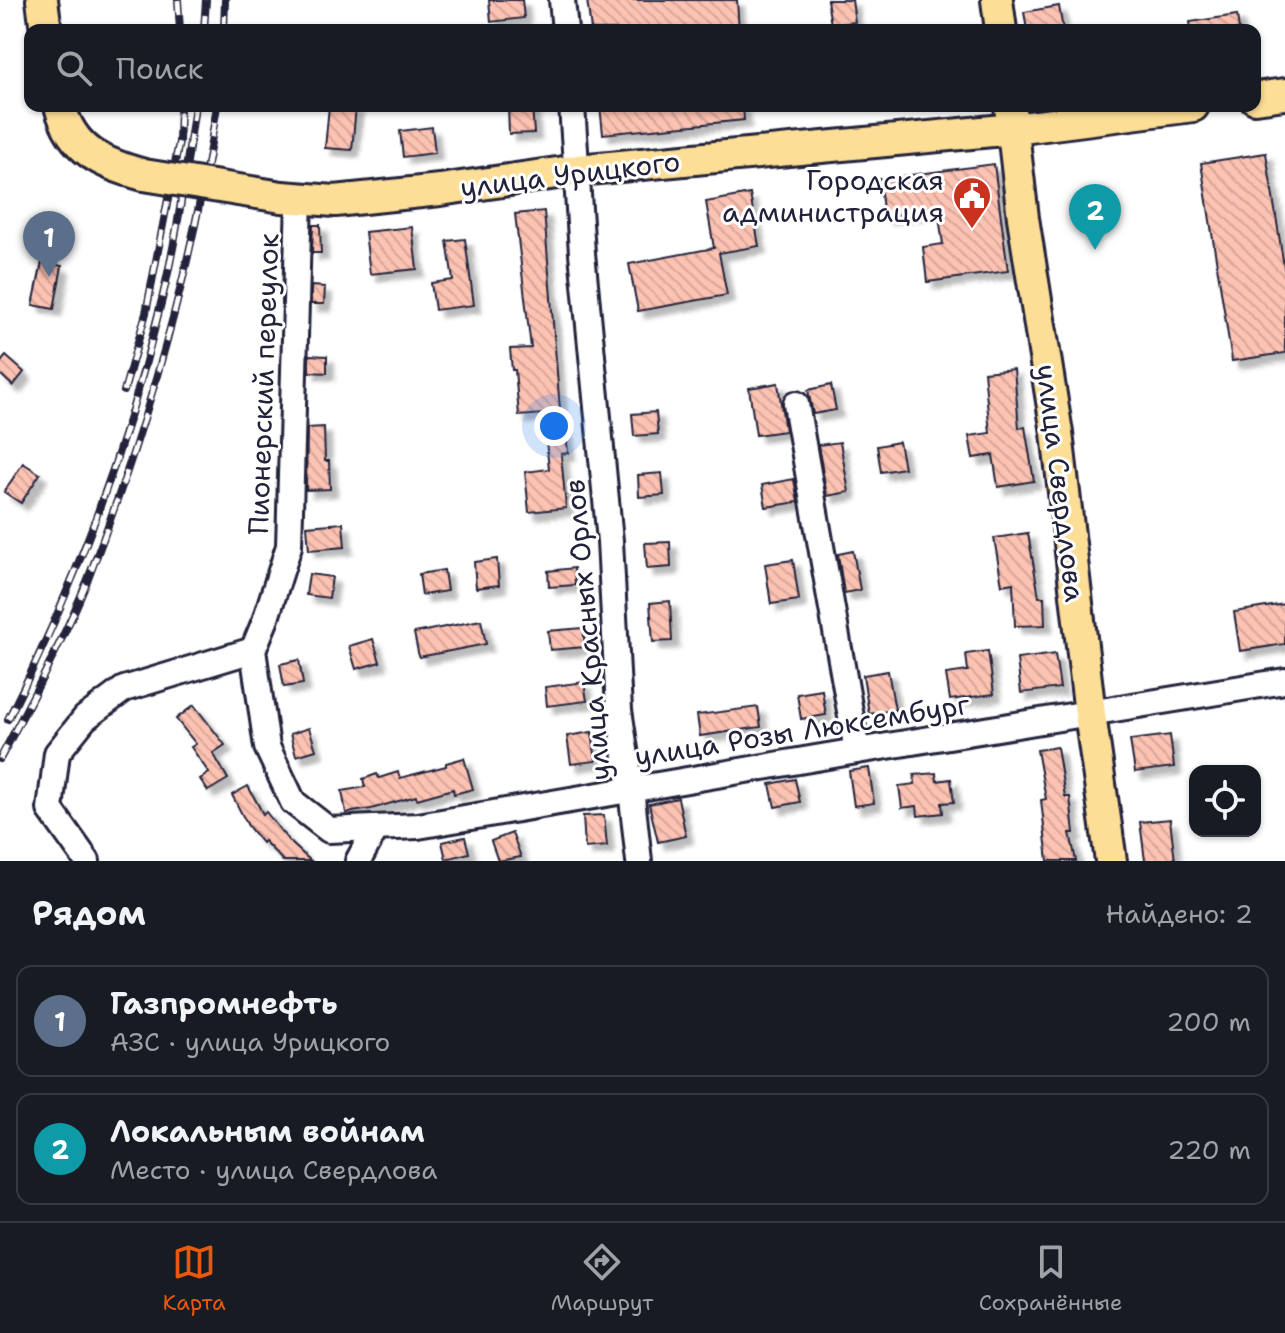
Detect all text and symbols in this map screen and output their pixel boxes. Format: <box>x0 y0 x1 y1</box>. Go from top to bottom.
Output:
search box <box>24 24 1261 112</box>
icon: search <box>52 46 96 90</box>
text: Поиск <box>116 48 204 89</box>
street label: улица Урицкого <box>458 142 682 206</box>
place label: Городская администрация <box>722 161 944 231</box>
public building icon: Городская администрация <box>951 175 993 230</box>
pin: 2 <box>1069 184 1121 250</box>
pin: 1 <box>23 211 75 277</box>
street label: Пионерский переулок <box>239 233 287 535</box>
street label: улица Свердлова <box>1028 362 1094 604</box>
your location <box>534 406 574 446</box>
street label: улица Красных Орлов <box>555 478 619 782</box>
street label: улица Розы Люксембург <box>632 685 973 775</box>
map controls <box>1189 765 1261 837</box>
button: locate <box>1189 765 1261 837</box>
text: Рядом <box>32 890 146 936</box>
text: Найдено: 2 <box>1106 896 1253 931</box>
text: Газпромнефть <box>110 983 338 1024</box>
text: 1 <box>54 1004 66 1039</box>
text: 200 m <box>1166 1004 1251 1039</box>
text: АЗС · улица Урицкого <box>110 1024 390 1059</box>
text: Локальным войнам <box>110 1111 425 1152</box>
text: 2 <box>51 1132 69 1167</box>
text: 220 m <box>1167 1132 1251 1167</box>
text: Место · улица Свердлова <box>110 1152 438 1187</box>
tab: Карта <box>163 1240 226 1317</box>
tab: Маршрут <box>551 1240 653 1317</box>
tab: Сохранённые <box>979 1240 1122 1317</box>

